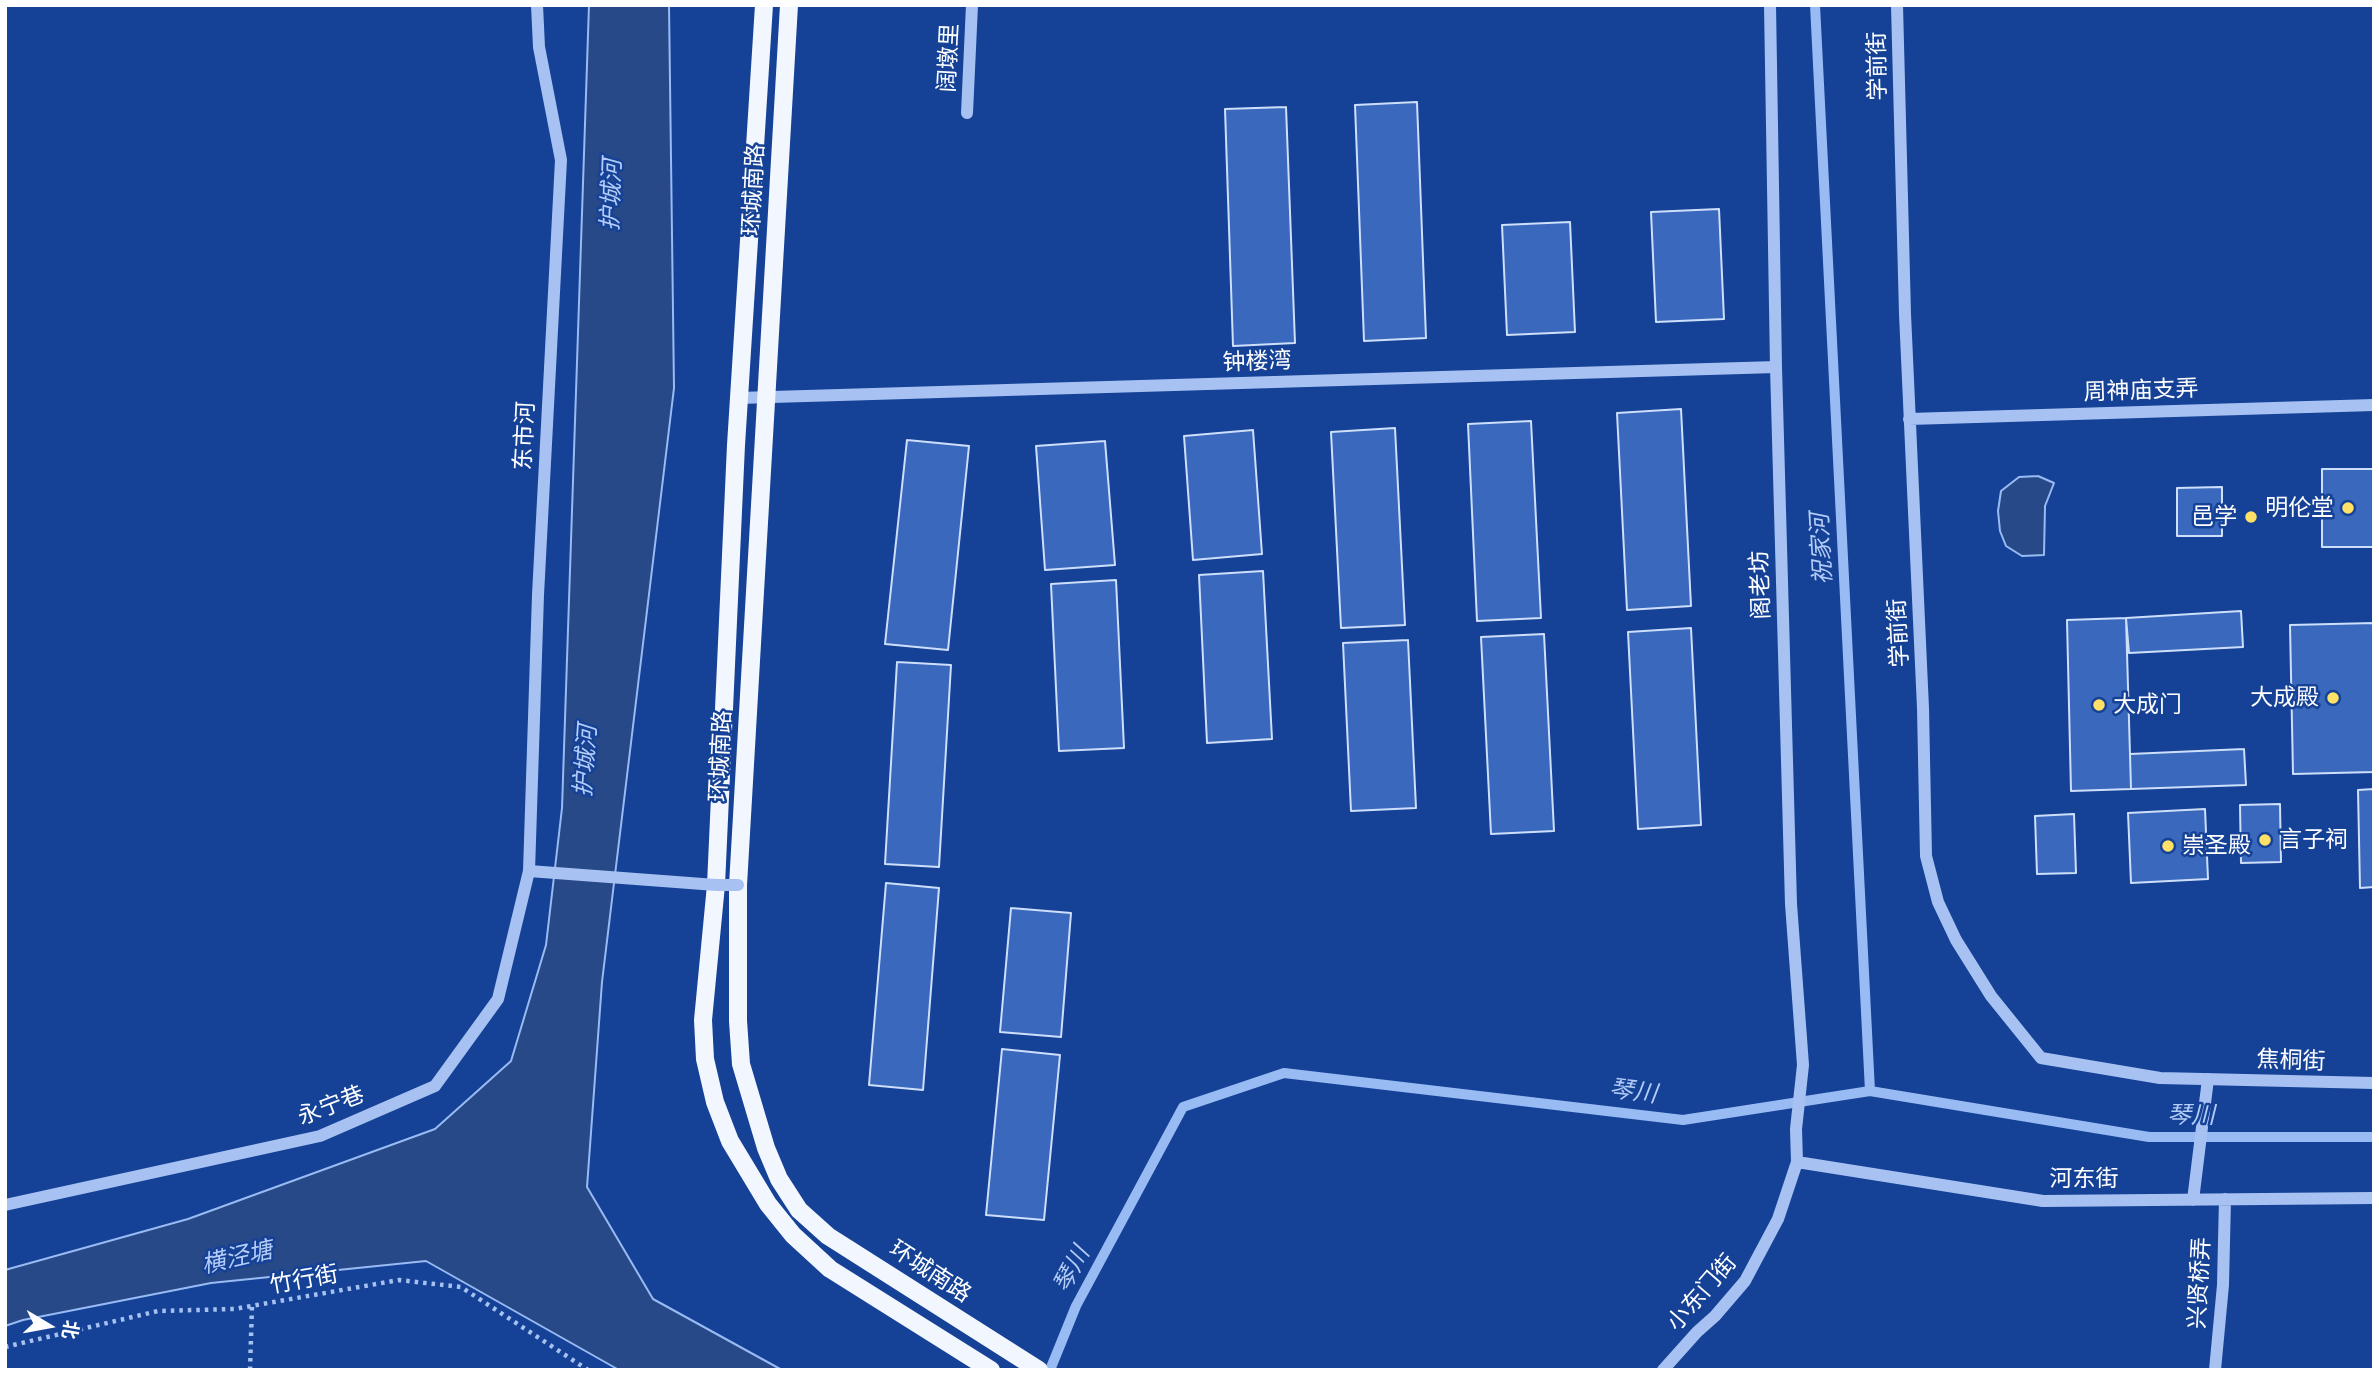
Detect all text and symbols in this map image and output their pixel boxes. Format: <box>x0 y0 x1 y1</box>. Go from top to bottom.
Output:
street label: 阔墩里 <box>933 23 965 93</box>
street label: 学前街 <box>1864 31 1892 101</box>
street label: 环城南路 <box>738 143 770 237</box>
water label: 护城河 <box>596 159 628 231</box>
street label: 钟楼湾 <box>1222 347 1292 377</box>
street label: 周神庙支弄 <box>2083 375 2199 407</box>
street label: 东市河 <box>509 401 541 471</box>
place label: 明伦堂 <box>2265 494 2334 522</box>
marker: 明伦堂 <box>2340 500 2356 516</box>
place label: 邑学 <box>2191 503 2237 531</box>
marker: 邑学 <box>2243 509 2259 525</box>
water label: 祝家河 <box>1806 512 1838 586</box>
street label: 阁老坊 <box>1746 550 1776 620</box>
street label: 学前街 <box>1883 598 1915 668</box>
place label: 大成殿 <box>2250 684 2319 712</box>
marker: 大成殿 <box>2325 690 2341 706</box>
place label: 大成门 <box>2113 691 2182 719</box>
marker: 大成门 <box>2091 697 2107 713</box>
street label: 环城南路 <box>705 709 737 803</box>
water label: 护城河 <box>569 724 603 798</box>
place label: 言子祠 <box>2279 826 2348 854</box>
place label: 崇圣殿 <box>2182 832 2251 860</box>
marker: 言子祠 <box>2257 832 2273 848</box>
marker: 崇圣殿 <box>2160 838 2176 854</box>
street label: 焦桐街 <box>2256 1046 2326 1076</box>
water label: 琴川 <box>1607 1075 1659 1109</box>
street label: 永宁巷 <box>294 1081 368 1131</box>
water label: 琴川 <box>2167 1102 2215 1130</box>
street label: 河东街 <box>2050 1165 2118 1193</box>
street label: 环城南路 <box>884 1235 976 1309</box>
water label: 横泾塘 <box>199 1236 275 1280</box>
street label: 兴贤桥弄 <box>2184 1236 2216 1330</box>
water label: 琴川 <box>1048 1242 1096 1298</box>
street label: 小东门街 <box>1661 1249 1743 1337</box>
street label: 竹行街 <box>268 1260 340 1300</box>
north arrow <box>14 1291 84 1361</box>
text: 北 <box>57 1318 83 1341</box>

